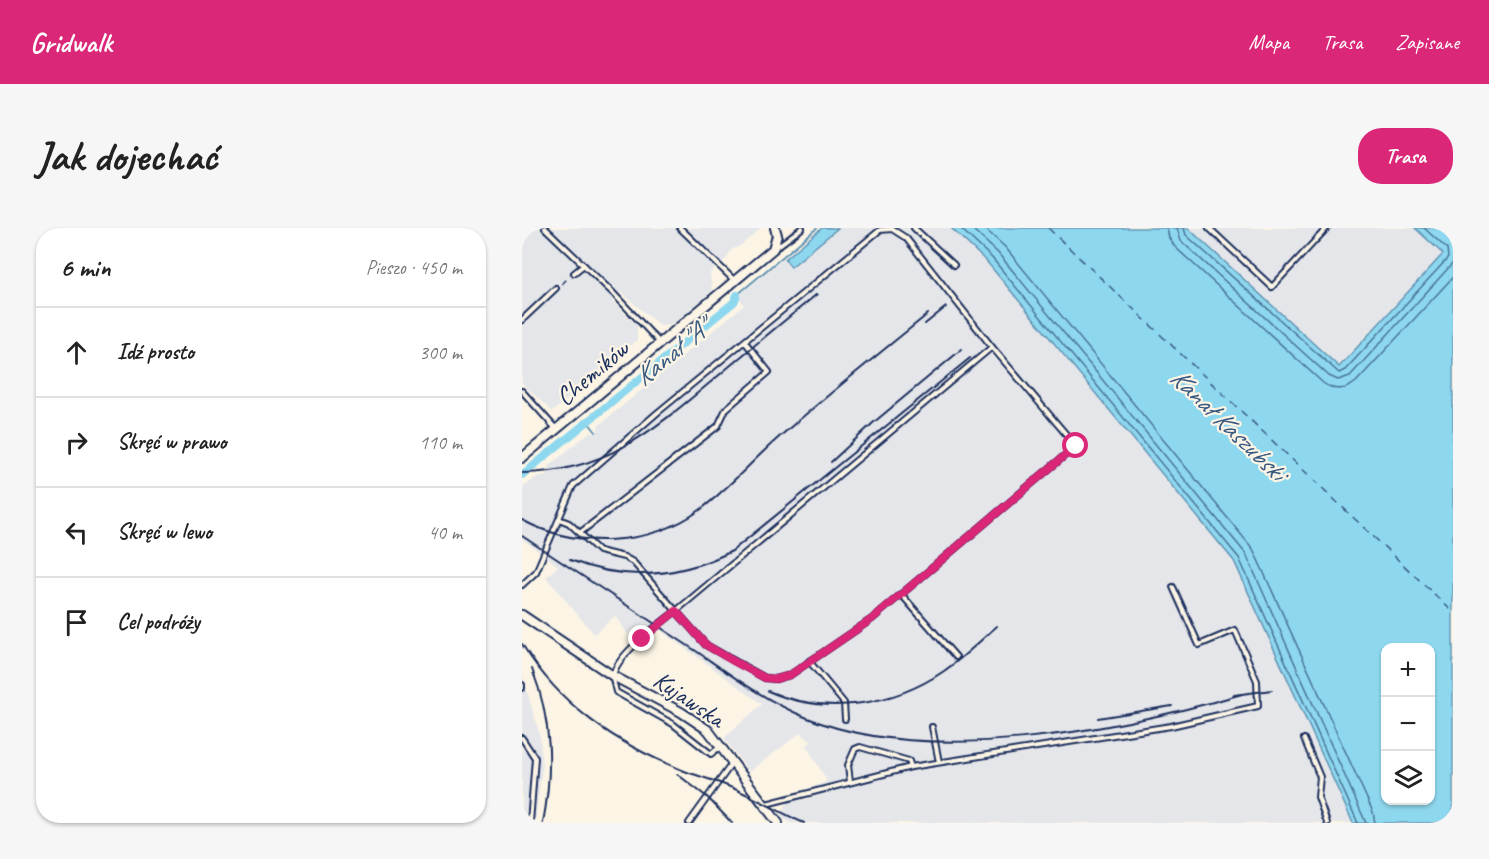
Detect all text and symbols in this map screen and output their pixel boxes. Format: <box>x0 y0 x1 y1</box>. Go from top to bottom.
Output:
text: Gridwalk <box>30 25 112 60</box>
text: Mapa <box>1249 29 1289 55</box>
text: Trasa <box>1322 29 1362 55</box>
text: Zapisane <box>1395 29 1459 55</box>
button: Trasa <box>1358 128 1453 184</box>
text: Jak dojechać <box>36 130 217 183</box>
text: 6 min <box>60 251 110 284</box>
text: Pieszo · 450 m <box>366 255 462 280</box>
water label: Kanał "A" <box>627 307 723 393</box>
street label: Chemików <box>549 331 637 413</box>
icon: ahead <box>60 336 93 369</box>
text: Idź prosto <box>117 338 194 366</box>
text: 300 m <box>419 340 462 365</box>
water label: Kanał Kaszubski <box>1163 361 1298 492</box>
icon: right <box>60 426 93 459</box>
text: Skręć w prawo <box>117 428 226 456</box>
text: 110 m <box>419 430 462 455</box>
route start <box>1062 432 1088 458</box>
icon: left <box>60 516 93 549</box>
text: Skręć w lewo <box>117 518 212 546</box>
text: 40 m <box>428 520 462 545</box>
icon: arrive <box>60 606 93 639</box>
text: Cel podróży <box>117 608 200 636</box>
route end <box>628 625 654 651</box>
map controls <box>1381 643 1435 805</box>
button: + <box>1381 643 1435 697</box>
street label: Kujawska <box>647 663 733 736</box>
button: − <box>1381 697 1435 751</box>
button: layers <box>1381 751 1435 805</box>

